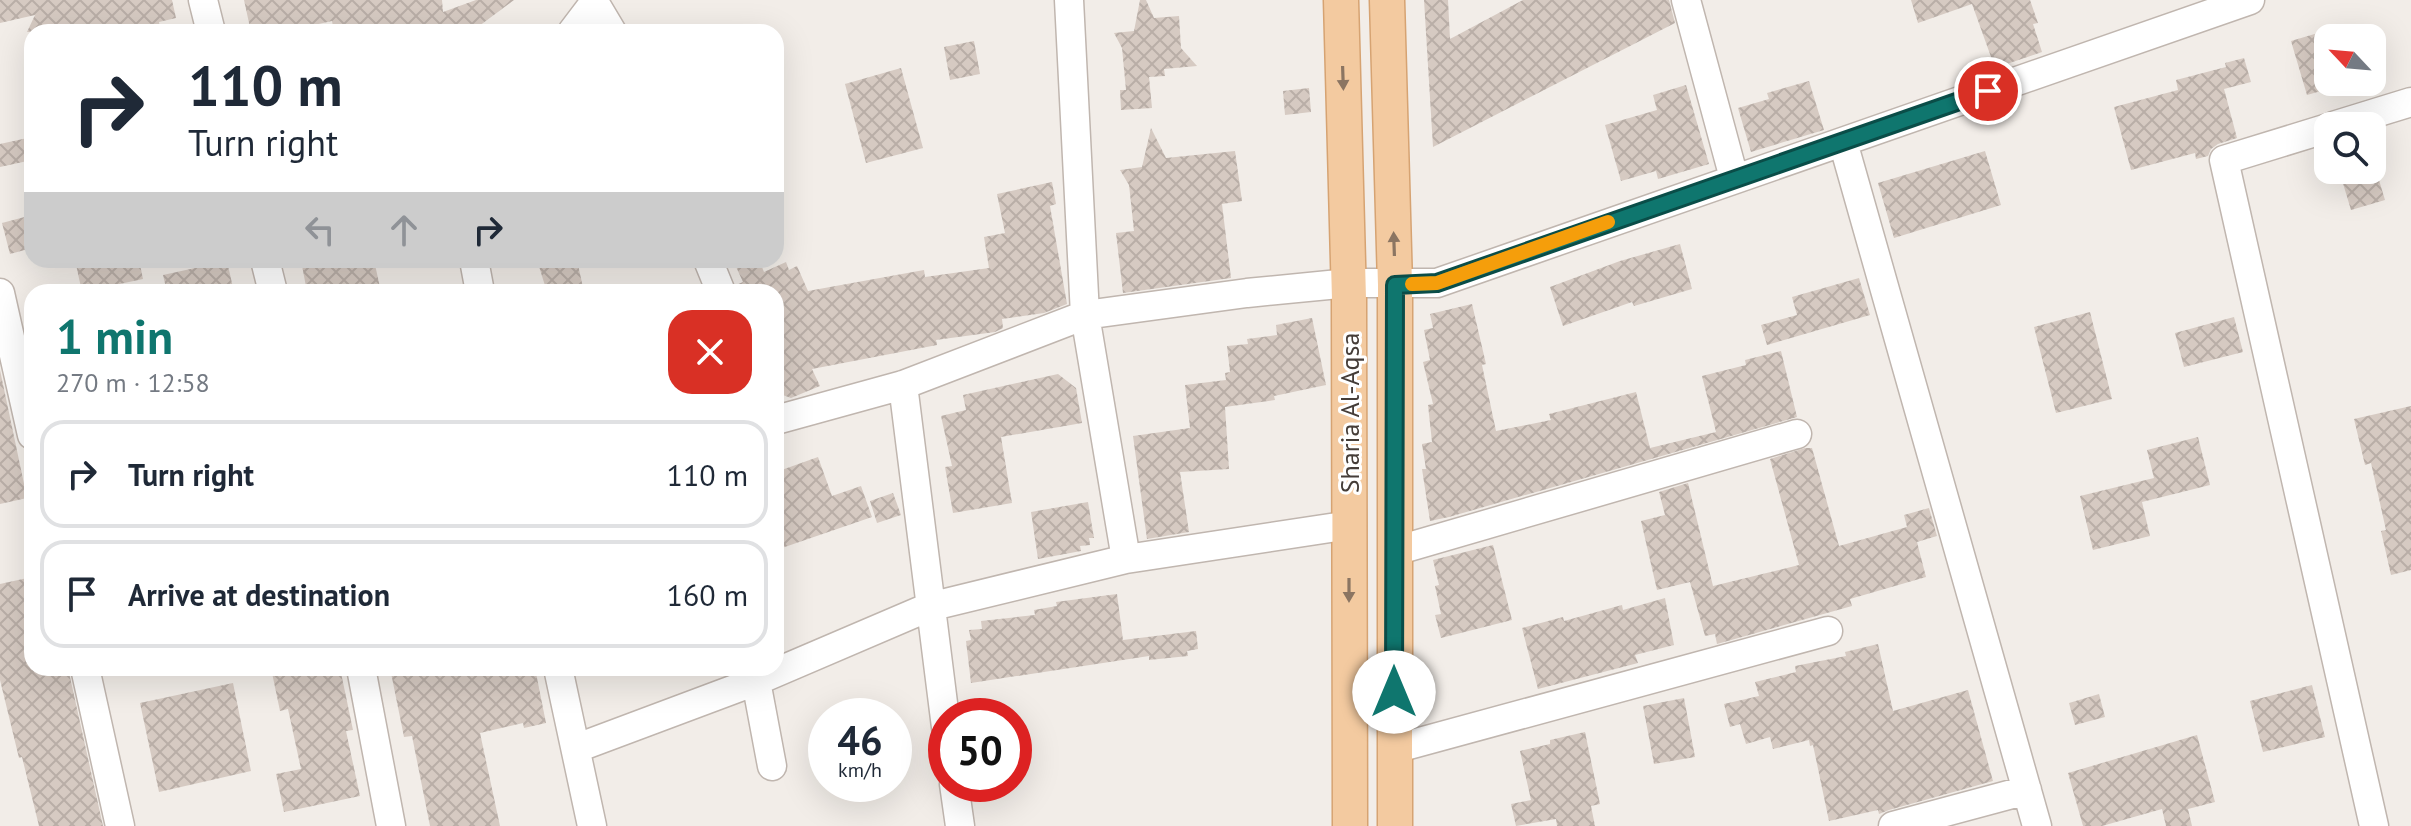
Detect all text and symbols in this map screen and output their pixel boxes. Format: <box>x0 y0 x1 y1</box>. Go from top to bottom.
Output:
north arrow <box>2314 24 2386 96</box>
map controls <box>2314 24 2386 184</box>
text: 110 m <box>188 49 343 121</box>
icon: right <box>56 56 160 160</box>
pin <box>1954 57 2022 125</box>
one-way arrow <box>1337 66 1350 91</box>
icon: arrive <box>1966 69 2010 113</box>
button: search <box>2314 112 2386 184</box>
text: Turn right <box>188 119 338 166</box>
icon: left <box>298 208 342 252</box>
icon: ahead <box>382 208 426 252</box>
icon: right <box>466 208 510 252</box>
one-way arrow <box>1387 231 1400 256</box>
text: 1 min <box>56 305 173 367</box>
button: close <box>668 310 752 394</box>
street label: Sharia Al-Aqsa <box>1333 333 1366 493</box>
text: 270 m · 12:58 <box>56 366 210 399</box>
icon: right <box>60 452 104 496</box>
text: Turn right <box>128 455 254 494</box>
text: 110 m <box>667 455 748 494</box>
icon: arrive <box>60 572 104 616</box>
text: Arrive at destination <box>128 575 390 614</box>
text: 160 m <box>667 575 748 614</box>
one-way arrow <box>1343 578 1355 603</box>
position arrow <box>1352 650 1436 734</box>
speed limit sign: 50 <box>928 698 1032 802</box>
text: 46 <box>837 714 883 766</box>
text: km/h <box>838 757 882 783</box>

